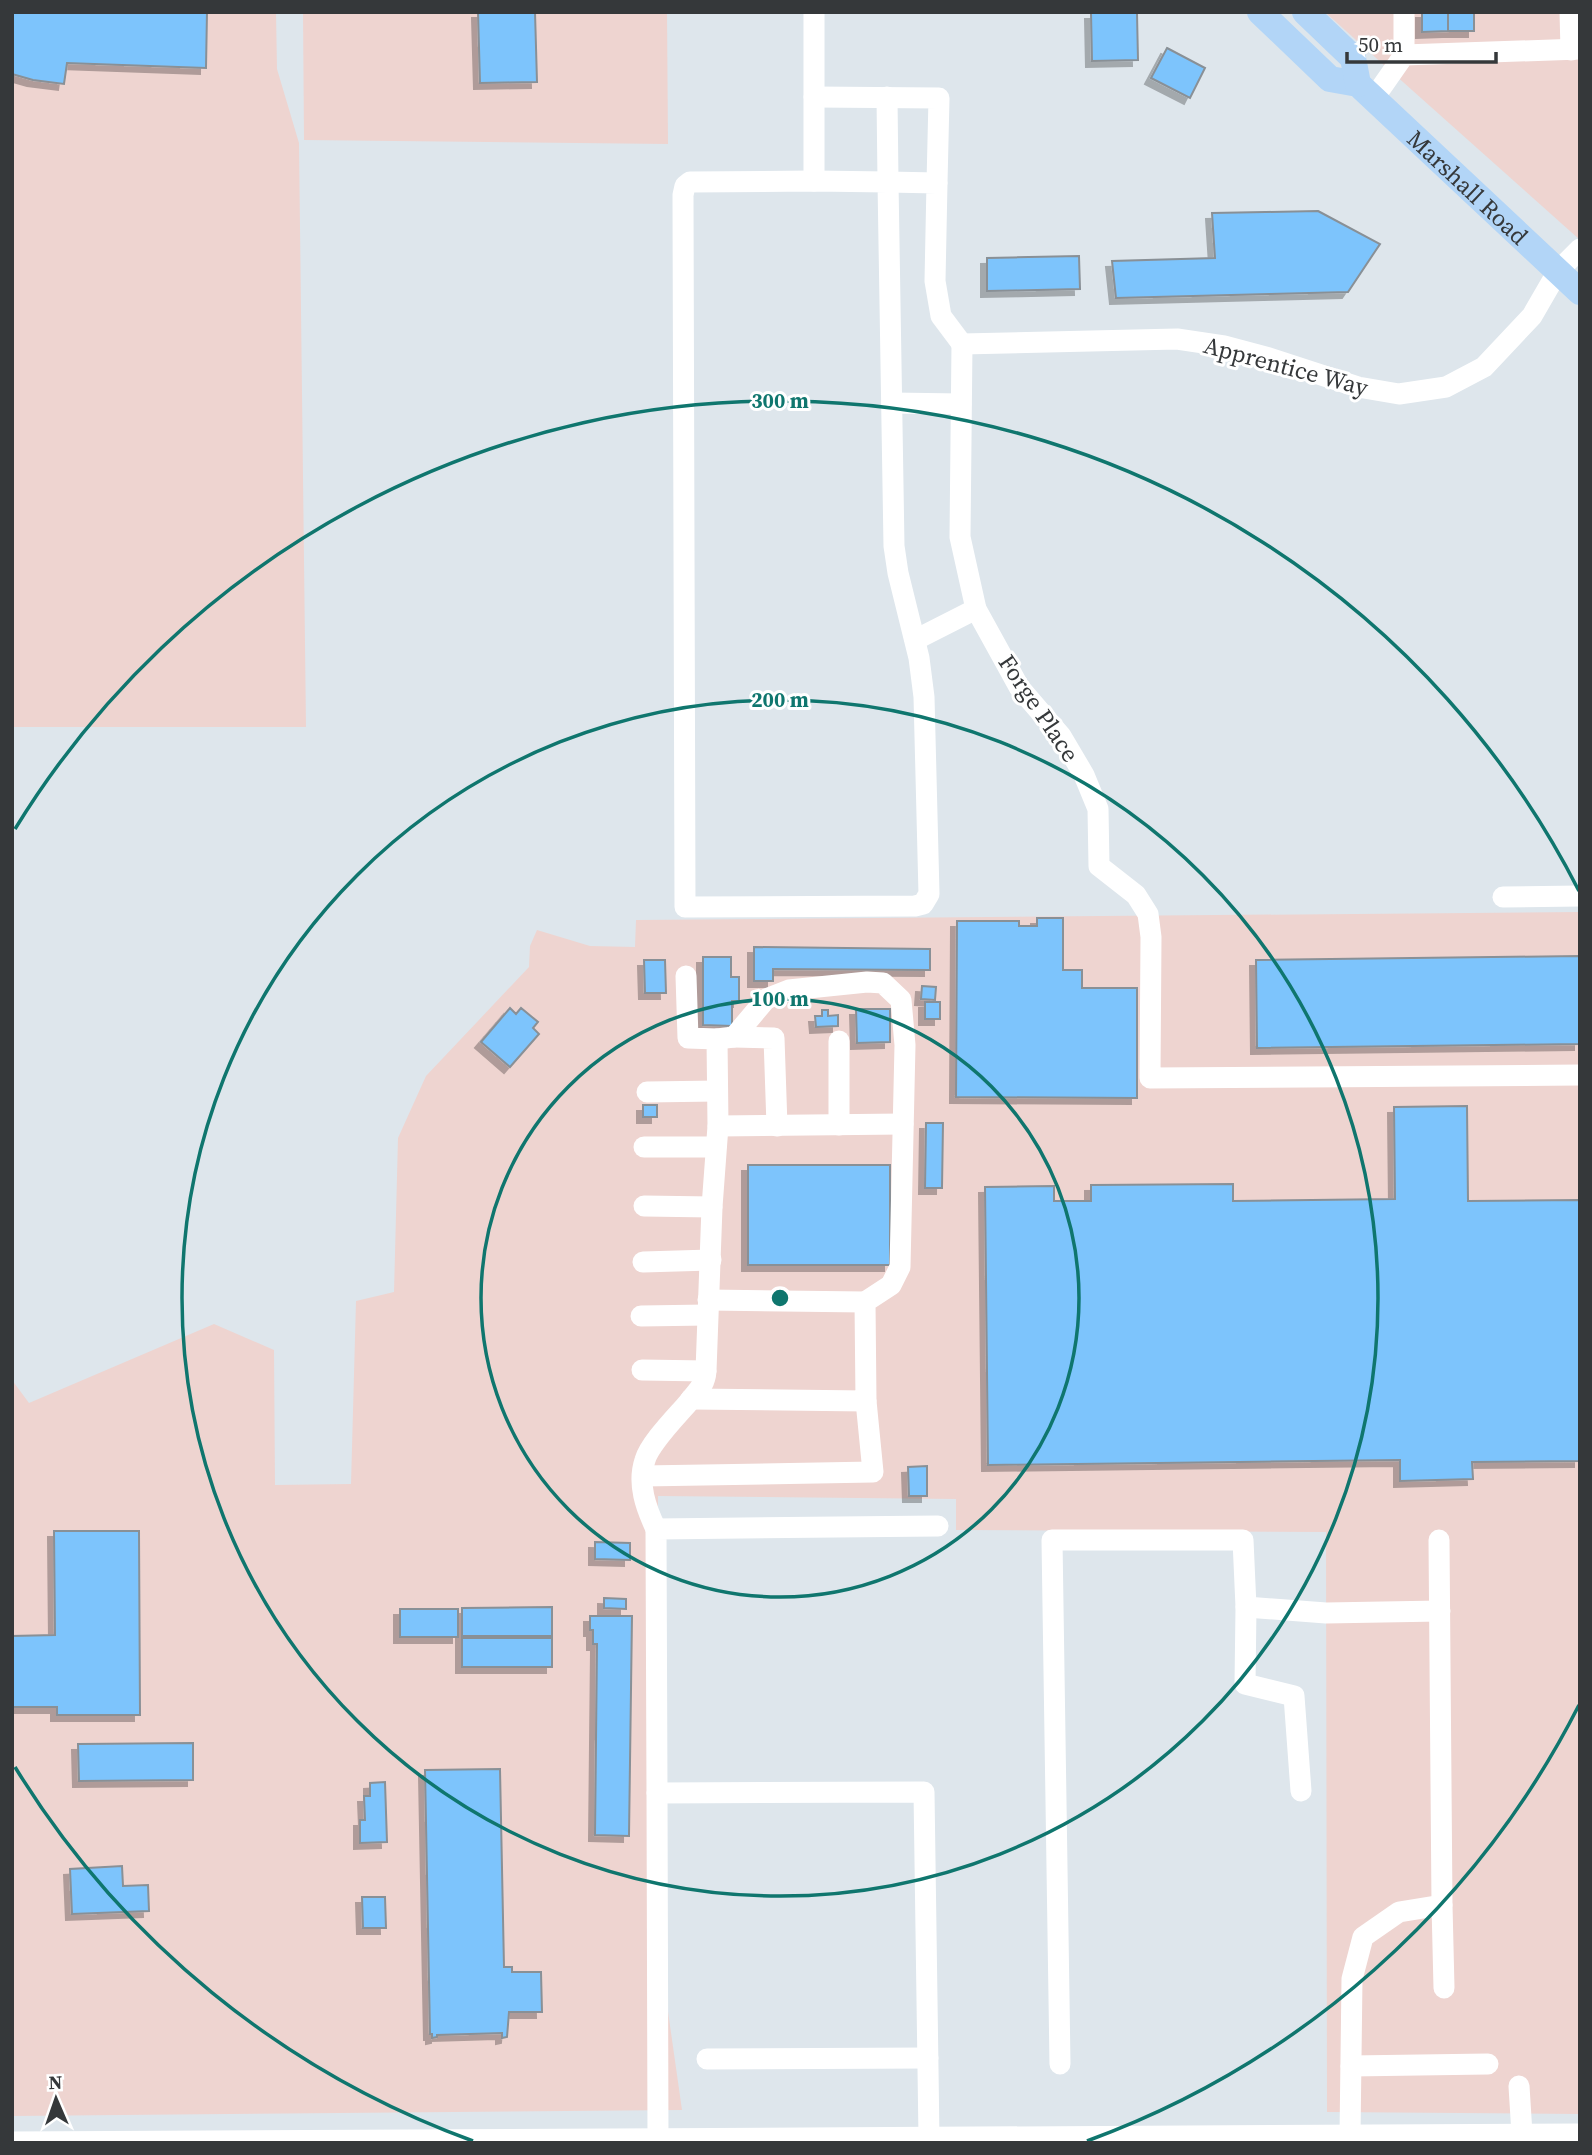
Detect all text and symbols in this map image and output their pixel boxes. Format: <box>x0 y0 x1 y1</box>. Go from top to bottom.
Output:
scale bar <box>1347 21 1496 65</box>
text: 50 m <box>1358 30 1403 59</box>
street label: Marshall Road <box>1400 122 1536 252</box>
street label: Apprentice Way <box>1200 328 1373 404</box>
text: 300 m <box>751 386 809 415</box>
street label: Forge Place <box>991 648 1087 768</box>
text: 200 m <box>751 685 809 714</box>
text: 100 m <box>751 984 809 1013</box>
centre of rings <box>768 1286 792 1310</box>
north arrow <box>21 2064 91 2134</box>
text: N <box>48 2069 63 2095</box>

